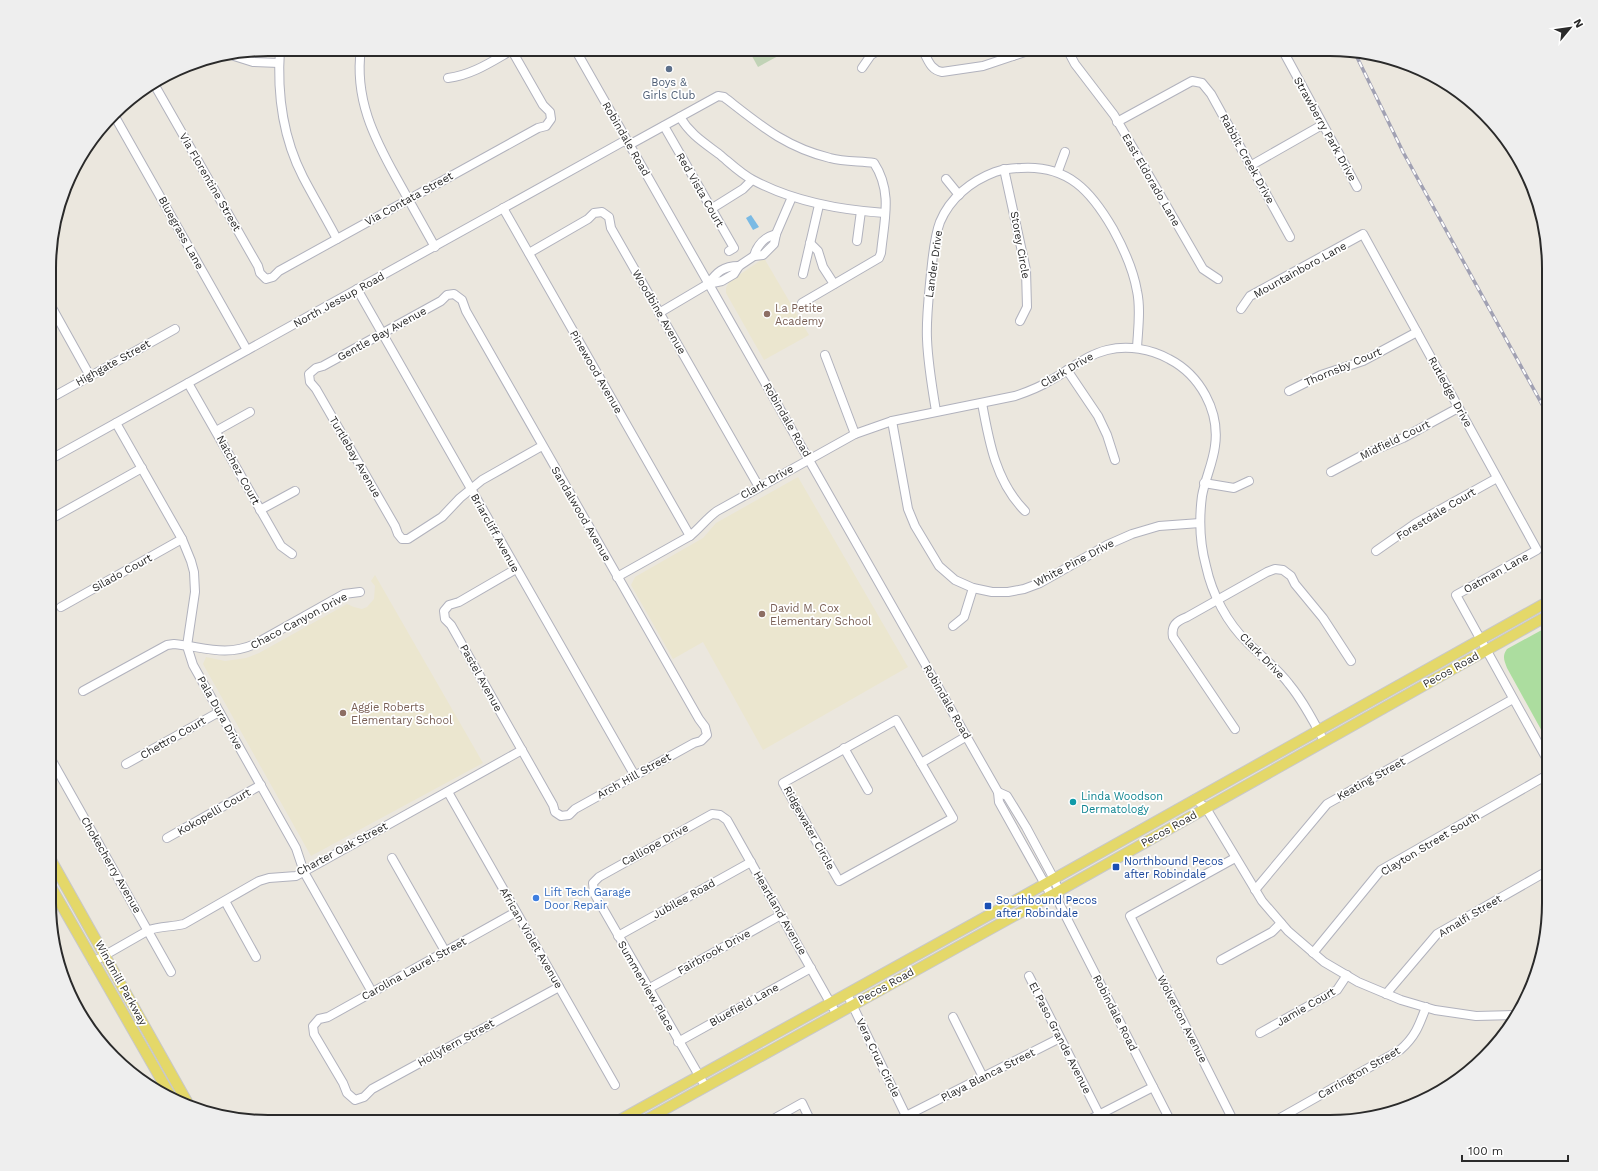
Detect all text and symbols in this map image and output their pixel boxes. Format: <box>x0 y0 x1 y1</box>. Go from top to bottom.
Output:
north arrow <box>1550 8 1590 48</box>
text: N <box>1571 17 1586 30</box>
marker: Boys & Girls Club <box>664 64 674 74</box>
street label: Strawberry Park Drive <box>1291 75 1359 183</box>
place label: Boys & Girls Club <box>643 76 696 102</box>
street label: Robindale Road <box>599 99 653 179</box>
street label: Rabbit Creek Drive <box>1217 112 1277 206</box>
street label: Via Florentine Street <box>177 131 244 234</box>
street label: East Eldorado Lane <box>1119 131 1183 229</box>
street label: Red Vista Court <box>673 151 727 230</box>
street label: Via Contata Street <box>363 169 456 229</box>
street label: Bluegrass Lane <box>156 194 206 272</box>
street label: Storey Circle <box>1008 210 1032 280</box>
street label: Lander Drive <box>923 229 945 299</box>
street label: Mountainboro Lane <box>1251 239 1349 301</box>
street label: Woodbine Avenue <box>629 267 689 357</box>
street label: North Jessup Road <box>291 270 387 330</box>
place label: La Petite Academy <box>775 302 824 328</box>
street label: Gentle Bay Avenue <box>335 304 429 364</box>
marker: La Petite Academy <box>762 309 772 319</box>
street label: Pinewood Avenue <box>567 328 625 416</box>
street label: Highgate Street <box>73 337 153 389</box>
street label: Thornsby Court <box>1302 345 1384 389</box>
street label: Clark Drive <box>1038 350 1096 390</box>
street label: Rutledge Drive <box>1425 355 1475 429</box>
street label: Robindale Road <box>760 380 814 460</box>
street label: Turtlebay Avenue <box>326 414 384 500</box>
street label: Midfield Court <box>1358 417 1433 463</box>
street label: Natchez Court <box>214 433 263 507</box>
street label: Clark Drive <box>738 462 796 502</box>
street label: Sandalwood Avenue <box>548 464 614 564</box>
street label: Forestdale Court <box>1394 485 1478 543</box>
street label: Briarcliff Avenue <box>468 491 522 575</box>
street label: White Pine Drive <box>1032 536 1116 590</box>
street label: Oatman Lane <box>1461 550 1531 596</box>
street label: Silado Court <box>90 551 155 595</box>
street label: Chaco Canyon Drive <box>248 590 350 652</box>
place label: David M. Cox Elementary School <box>770 602 872 628</box>
marker: David M. Cox Elementary School <box>757 609 767 619</box>
street label: Clark Drive <box>1237 630 1287 682</box>
street label: Pastel Avenue <box>457 642 505 714</box>
street label: Pecos Road <box>1421 649 1481 691</box>
street label: Robindale Road <box>920 662 974 742</box>
street label: Pala Dura Drive <box>194 674 246 752</box>
place label: Aggie Roberts Elementary School <box>351 701 453 727</box>
marker: Aggie Roberts Elementary School <box>338 708 348 718</box>
street label: Chettro Court <box>138 714 208 762</box>
street label: Arch Hill Street <box>595 750 674 802</box>
street label: Keating Street <box>1335 755 1408 803</box>
street label: Ridgewater Circle <box>781 784 837 872</box>
street label: Kokopelli Court <box>175 786 253 838</box>
place label: Linda Woodson Dermatology <box>1081 790 1163 816</box>
marker: Linda Woodson Dermatology <box>1068 797 1078 807</box>
street label: Pecos Road <box>1139 808 1199 850</box>
street label: Clayton Street South <box>1378 809 1482 879</box>
street label: Chokecherry Avenue <box>78 814 144 916</box>
street label: Charter Oak Street <box>294 819 390 878</box>
street label: Calliope Drive <box>619 821 691 869</box>
place label: Northbound Pecos after Robindale <box>1124 855 1224 881</box>
marker: Northbound Pecos after Robindale <box>1111 862 1121 872</box>
street label: Heartland Avenue <box>751 869 809 957</box>
street label: Jubilee Road <box>650 876 718 922</box>
street label: African Violet Avenue <box>497 885 565 991</box>
place label: Lift Tech Garage Door Repair <box>544 886 631 912</box>
street label: Amalfi Street <box>1436 892 1504 940</box>
marker: Lift Tech Garage Door Repair <box>531 893 541 903</box>
place label: Southbound Pecos after Robindale <box>996 894 1097 920</box>
marker: Southbound Pecos after Robindale <box>983 901 993 911</box>
street label: Fairbrook Drive <box>675 927 753 977</box>
street label: Carolina Laurel Street <box>359 935 469 1003</box>
street label: Windmill Parkway <box>92 938 150 1028</box>
street label: Summerview Place <box>615 939 677 1033</box>
street label: Pecos Road <box>856 965 916 1007</box>
street label: Robindale Road <box>1090 973 1140 1053</box>
street label: Wolverton Avenue <box>1154 973 1210 1065</box>
street label: El Paso Grande Avenue <box>1026 980 1094 1096</box>
street label: Bluefield Lane <box>707 981 781 1029</box>
street label: Jamie Court <box>1274 985 1338 1029</box>
street label: Hollyfern Street <box>415 1016 497 1069</box>
street label: Vera Cruz Circle <box>853 1016 903 1100</box>
street label: Carrington Street <box>1315 1044 1403 1102</box>
street label: Playa Blanca Street <box>939 1045 1038 1104</box>
scale bar <box>1462 1137 1568 1163</box>
text: 100 m <box>1468 1144 1503 1158</box>

